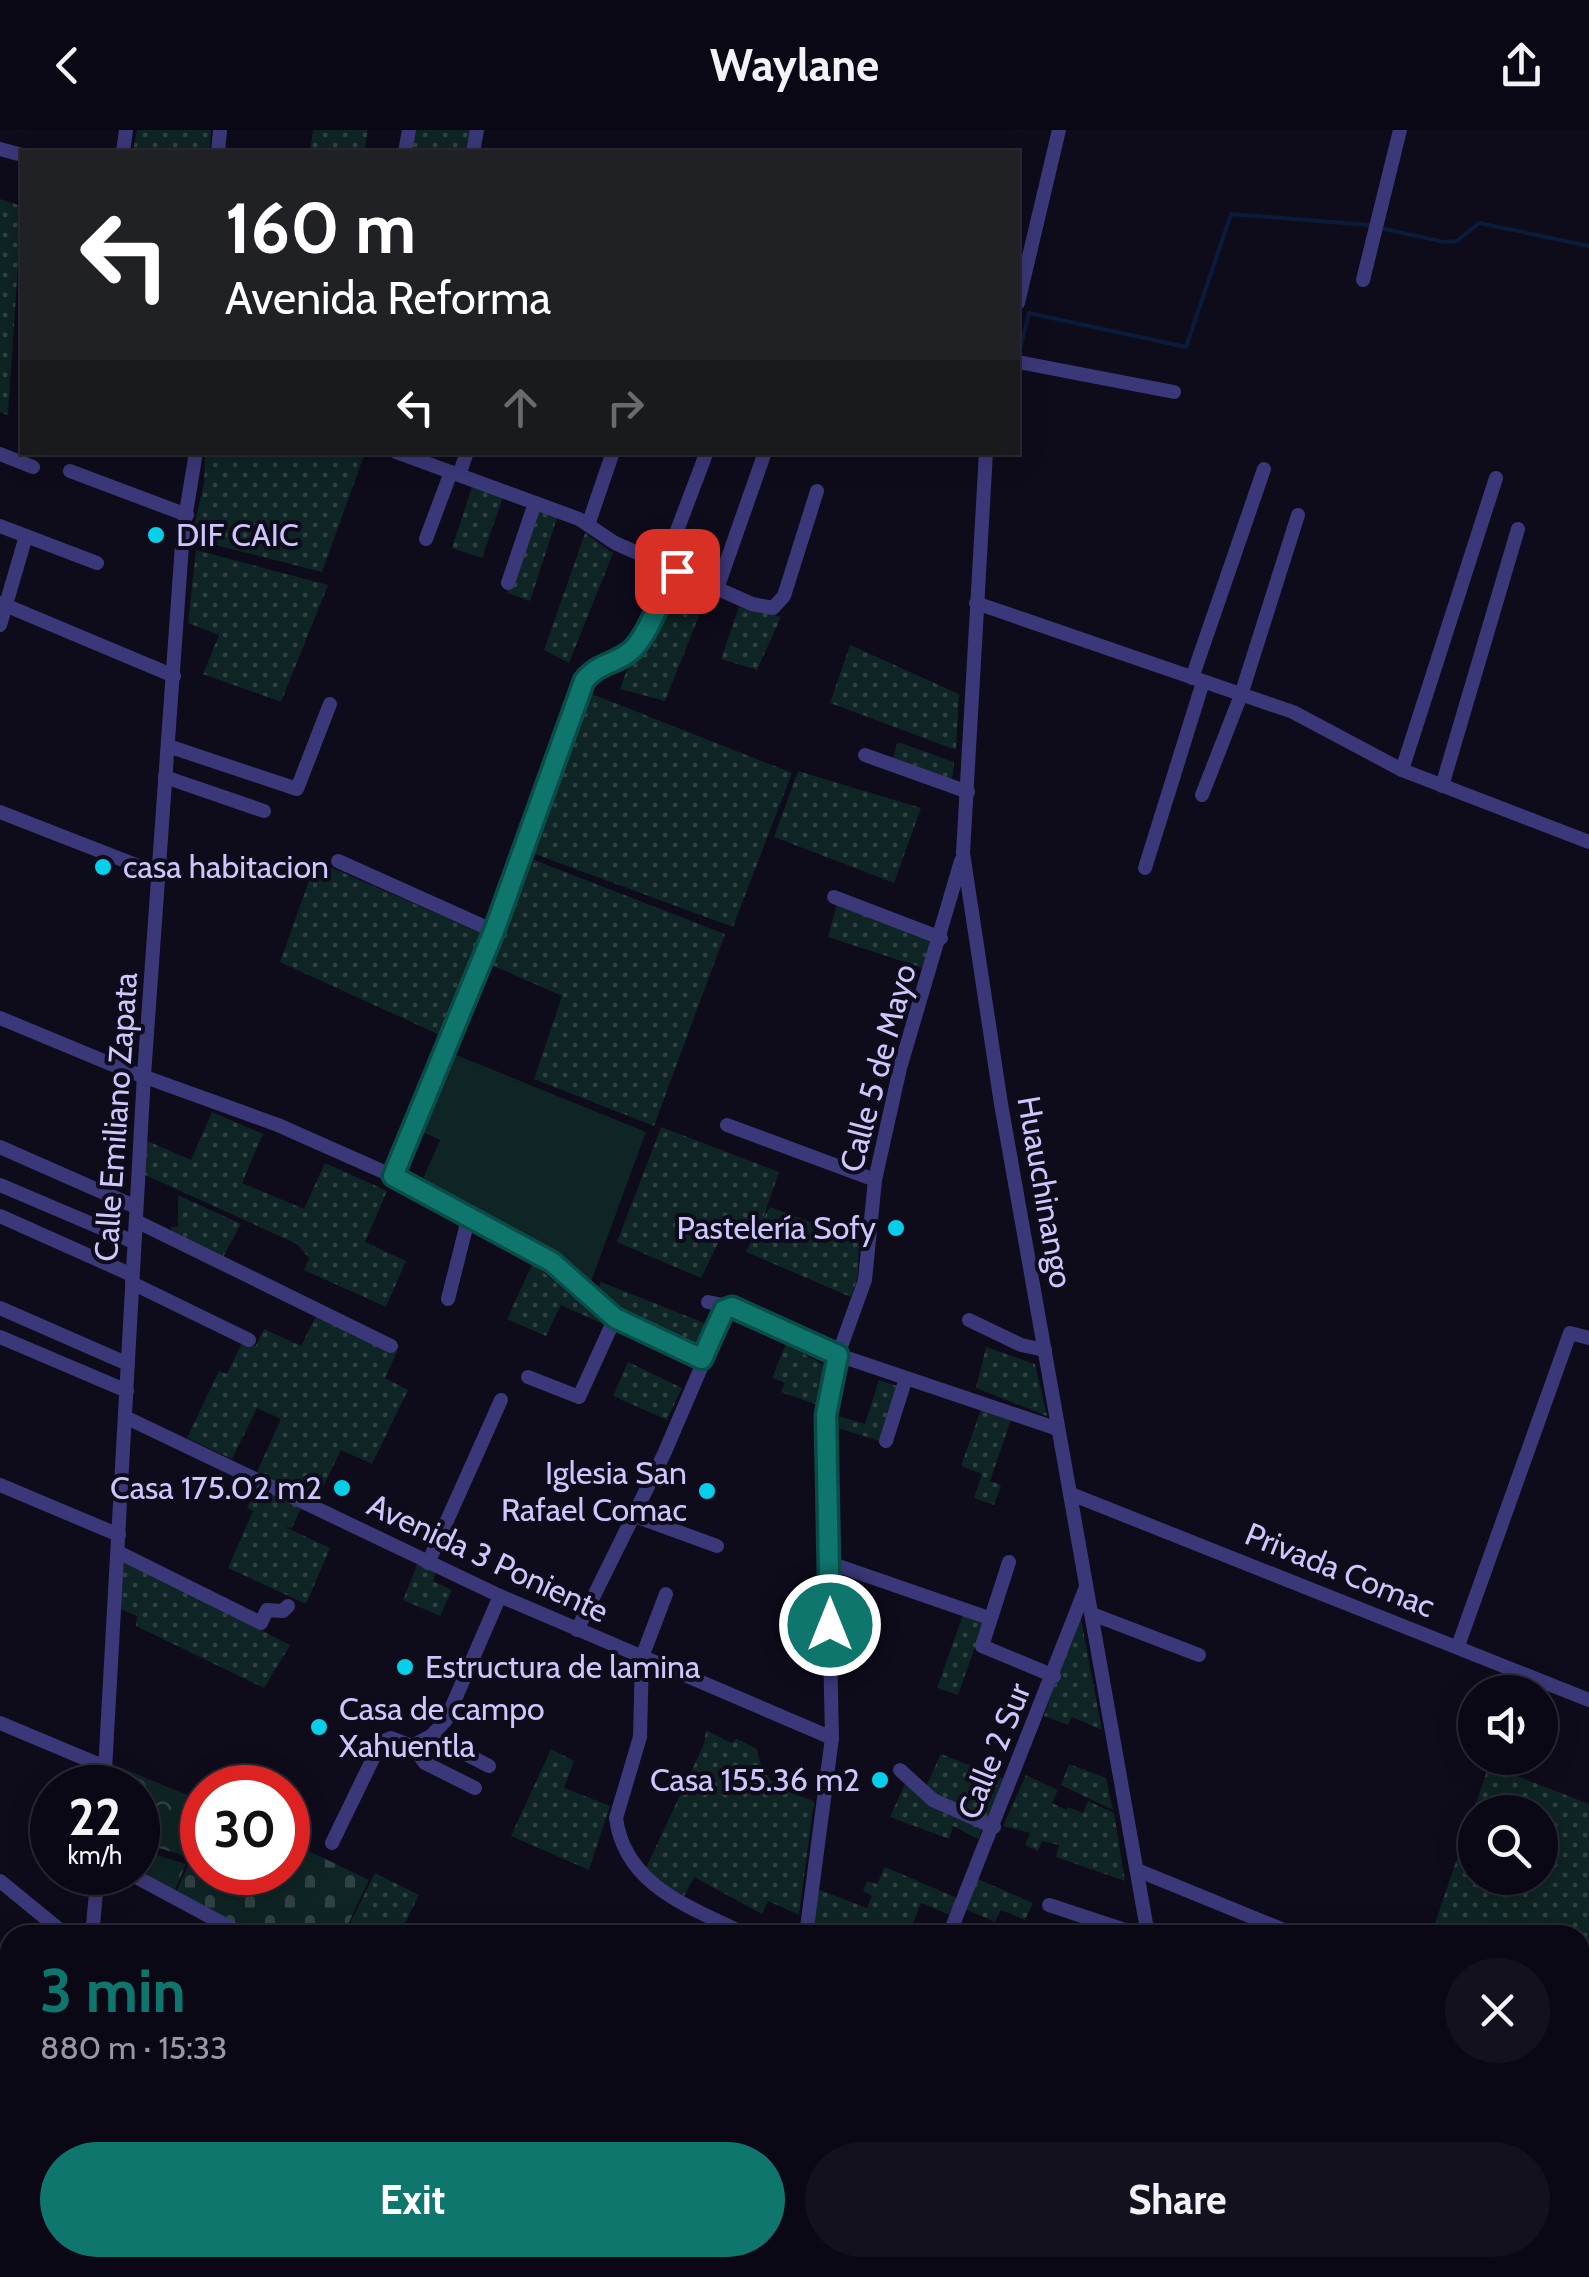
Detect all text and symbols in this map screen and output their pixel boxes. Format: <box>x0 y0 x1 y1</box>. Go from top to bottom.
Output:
icon: back <box>40 38 95 93</box>
text: Waylane <box>710 38 879 92</box>
icon: share <box>1494 38 1549 93</box>
text: 160 m <box>225 185 416 271</box>
icon: left <box>60 190 190 320</box>
text: Avenida Reforma <box>225 271 551 325</box>
icon: left <box>388 380 443 435</box>
icon: ahead <box>493 380 548 435</box>
icon: right <box>598 380 653 435</box>
place label: DIF CAIC <box>176 515 299 554</box>
marker: DIF CAIC <box>145 524 167 546</box>
pin <box>635 529 720 614</box>
icon: arrive <box>650 544 705 599</box>
place label: casa habitacion <box>123 847 329 886</box>
marker: casa habitacion <box>92 856 114 878</box>
street label: Calle 5 de Mayo <box>831 960 924 1176</box>
street label: Calle Emiliano Zapata <box>86 970 145 1263</box>
street label: Huauchinango <box>1009 1093 1082 1291</box>
place label: Pastelería Sofy <box>676 1208 876 1247</box>
marker: Pastelería Sofy <box>885 1217 907 1239</box>
place label: Iglesia San Rafael Comac <box>501 1453 687 1529</box>
place label: Casa 175.02 m2 <box>110 1468 322 1507</box>
marker: Casa 175.02 m2 <box>331 1477 353 1499</box>
marker: Iglesia San Rafael Comac <box>696 1480 718 1502</box>
street label: Avenida 3 Poniente <box>362 1485 615 1630</box>
street label: Privada Comac <box>1240 1514 1441 1625</box>
position arrow <box>778 1573 882 1677</box>
place label: Estructura de lamina <box>425 1647 701 1686</box>
marker: Estructura de lamina <box>394 1656 416 1678</box>
map controls <box>1458 1675 1558 1895</box>
button: sound <box>1458 1675 1558 1775</box>
street label: Calle 2 Sur <box>949 1676 1039 1824</box>
place label: Casa de campo Xahuentla <box>339 1689 545 1765</box>
marker: Casa de campo Xahuentla <box>308 1716 330 1738</box>
place label: Casa 155.36 m2 <box>650 1760 860 1799</box>
speed limit sign: 30 <box>180 1765 310 1895</box>
marker: Casa 155.36 m2 <box>869 1769 891 1791</box>
text: 22 <box>69 1787 121 1848</box>
button: search <box>1458 1795 1558 1895</box>
text: km/h <box>68 1840 122 1870</box>
text: 3 min <box>40 1954 186 2027</box>
button: close <box>1445 1958 1550 2063</box>
text: 880 m · 15:33 <box>40 2028 227 2067</box>
button: Exit <box>40 2142 785 2257</box>
button: Share <box>805 2142 1550 2257</box>

